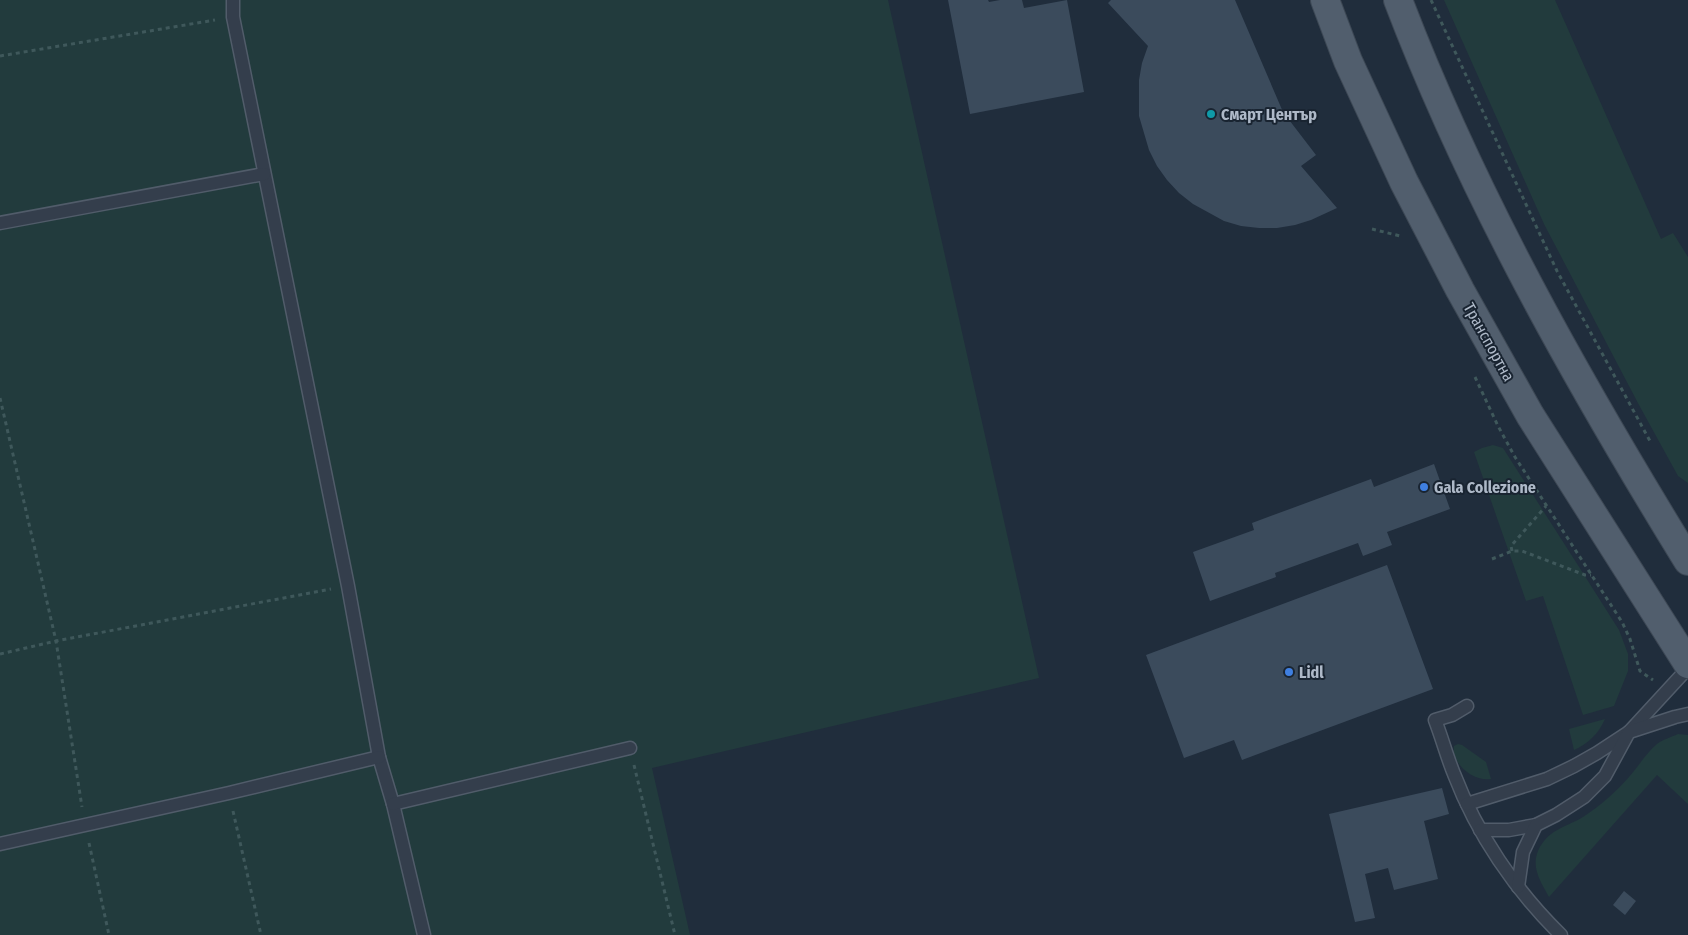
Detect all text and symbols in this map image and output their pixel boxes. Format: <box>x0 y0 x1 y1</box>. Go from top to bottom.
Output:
place label: Смарт Център <box>1221 105 1317 124</box>
marker: Смарт Център <box>1205 108 1217 120</box>
street label: Транспортна <box>1460 299 1518 385</box>
place label: Gala Collezione <box>1434 478 1536 497</box>
marker: Gala Collezione <box>1418 481 1430 493</box>
place label: Lidl <box>1299 663 1324 682</box>
marker: Lidl <box>1283 666 1295 678</box>

